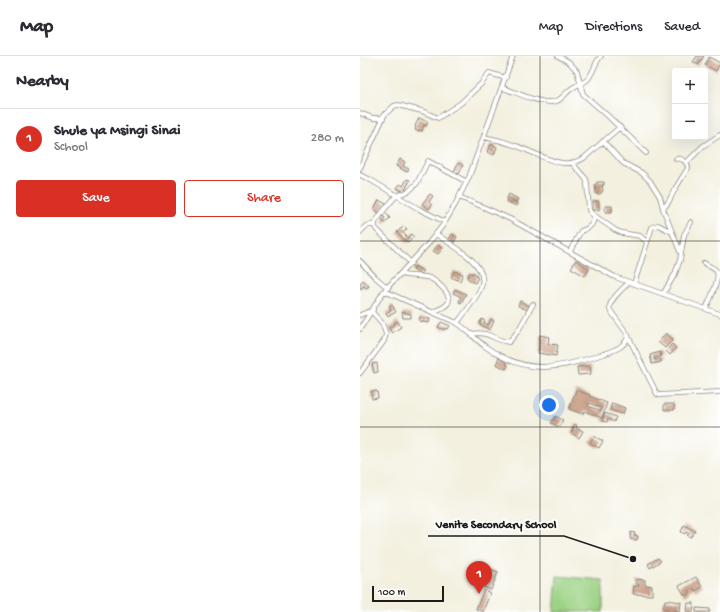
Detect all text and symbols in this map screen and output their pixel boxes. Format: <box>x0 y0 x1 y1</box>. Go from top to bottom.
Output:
text: Map <box>20 16 53 39</box>
text: Map <box>539 19 563 36</box>
text: Directions <box>585 19 642 36</box>
text: Saved <box>664 19 700 36</box>
map controls <box>672 68 708 140</box>
button: + <box>672 68 708 104</box>
text: Nearby <box>16 72 69 92</box>
button: − <box>672 104 708 140</box>
text: Shule ya Msingi Sinai <box>54 122 180 140</box>
text: 1 <box>26 131 32 146</box>
text: 280 m <box>311 131 344 146</box>
text: School <box>54 140 88 155</box>
button: Save <box>16 180 176 217</box>
button: Share <box>184 180 344 217</box>
your location <box>539 395 559 415</box>
callout: Venite Secondary School <box>428 512 564 536</box>
text: Venite Secondary School <box>435 519 557 533</box>
pin: 1 <box>466 561 492 594</box>
scale bar <box>372 584 444 603</box>
text: 100 m <box>378 587 405 599</box>

